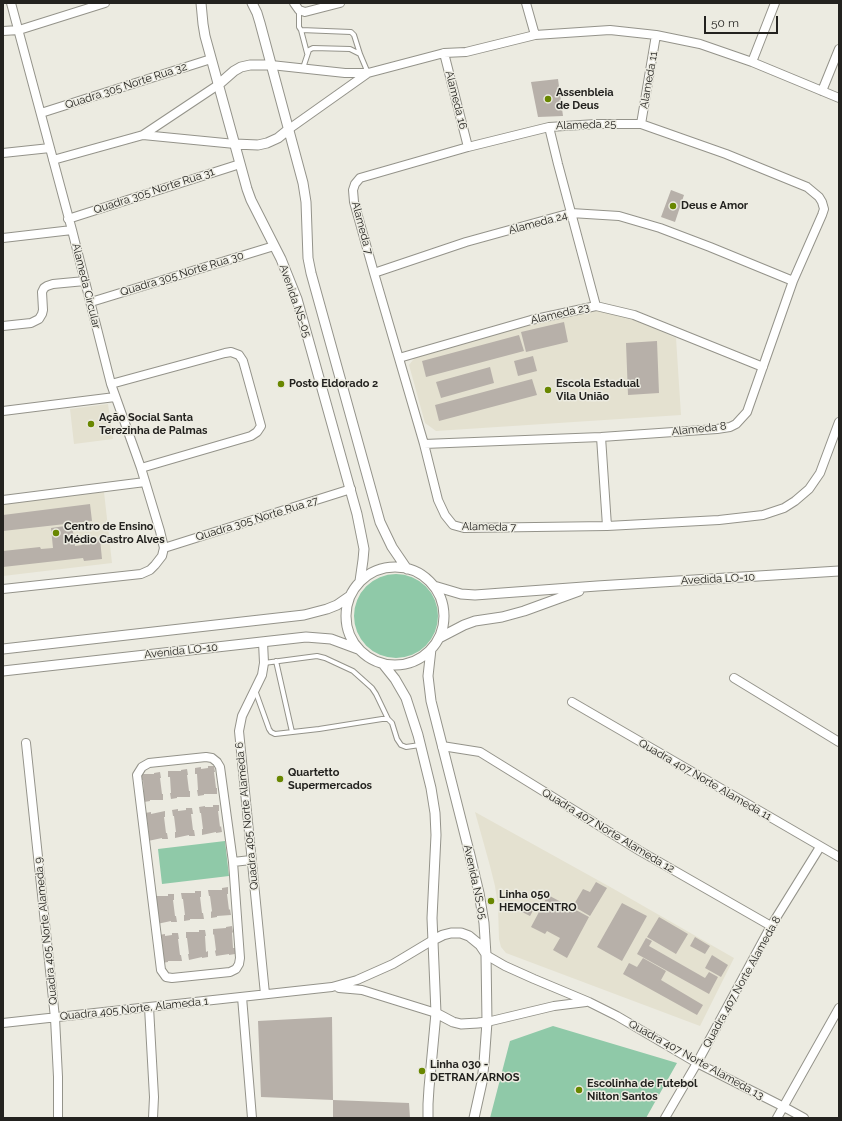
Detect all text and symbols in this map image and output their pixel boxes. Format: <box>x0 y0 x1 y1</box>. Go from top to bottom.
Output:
scale bar <box>706 8 780 34</box>
text: 50 m <box>711 16 739 30</box>
street label: Alameda 11 <box>637 50 661 110</box>
street label: Quadra 305 Norte Rua 32 <box>63 60 189 112</box>
street label: Alameda 16 <box>442 69 470 131</box>
place label: Assenbleia de Deus <box>556 86 614 112</box>
marker: Assenbleia de Deus <box>543 94 553 104</box>
street label: Alameda 25 <box>556 117 616 133</box>
street label: Quadra 305 Norte Rua 31 <box>92 165 216 217</box>
place label: Deus e Amor <box>681 199 748 213</box>
street label: Alameda 7 <box>349 200 375 256</box>
marker: Deus e Amor <box>668 201 678 211</box>
street label: Alameda 24 <box>507 209 569 237</box>
street label: Alameda Circular <box>69 242 103 330</box>
street label: Quadra 305 Norte Rua 30 <box>119 249 245 299</box>
street label: Avenida NS-05 <box>276 263 314 339</box>
street label: Alameda 23 <box>529 301 591 327</box>
place label: Posto Eldorado 2 <box>289 377 378 391</box>
place label: Escola Estadual Vila União <box>556 377 639 403</box>
marker: Posto Eldorado 2 <box>276 379 286 389</box>
marker: Escola Estadual Vila União <box>543 385 553 395</box>
place label: Ação Social Santa Terezinha de Palmas <box>99 411 207 437</box>
marker: Ação Social Santa Terezinha de Palmas <box>86 419 96 429</box>
street label: Alameda 8 <box>671 420 727 438</box>
street label: Quadra 305 Norte Rua 27 <box>194 494 320 544</box>
place label: Centro de Ensino Médio Castro Alves <box>64 520 165 546</box>
street label: Alameda 7 <box>462 520 516 534</box>
marker: Centro de Ensino Médio Castro Alves <box>51 528 61 538</box>
street label: Avedida LO-10 <box>680 570 756 588</box>
street label: Avenida LO-10 <box>144 641 218 661</box>
street label: Quadra 407 Norte Alameda 11 <box>636 736 774 824</box>
street label: Quadra 405 Norte Alameda 6 <box>233 741 261 891</box>
place label: Quartetto Supermercados <box>288 766 372 792</box>
marker: Quartetto Supermercados <box>275 774 285 784</box>
street label: Quadra 407 Norte Alameda 12 <box>539 786 677 876</box>
street label: Avenida NS-05 <box>461 843 489 921</box>
street label: Quadra 405 Norte Alameda 9 <box>32 856 60 1006</box>
place label: Linha 050 HEMOCENTRO <box>499 888 577 914</box>
marker: Linha 050 HEMOCENTRO <box>486 896 496 906</box>
street label: Quadra 407 Norte Alameda 8 <box>700 914 784 1050</box>
street label: Quadra 405 Norte, Alameda 1 <box>59 995 209 1023</box>
street label: Quadra 407 Norte Alameda 13 <box>626 1017 766 1103</box>
place label: Linha 030 - DETRAN/ARNOS <box>430 1058 519 1084</box>
marker: Linha 030 - DETRAN/ARNOS <box>417 1066 427 1076</box>
place label: Escolinha de Futebol Nilton Santos <box>587 1077 697 1103</box>
marker: Escolinha de Futebol Nilton Santos <box>574 1085 584 1095</box>

